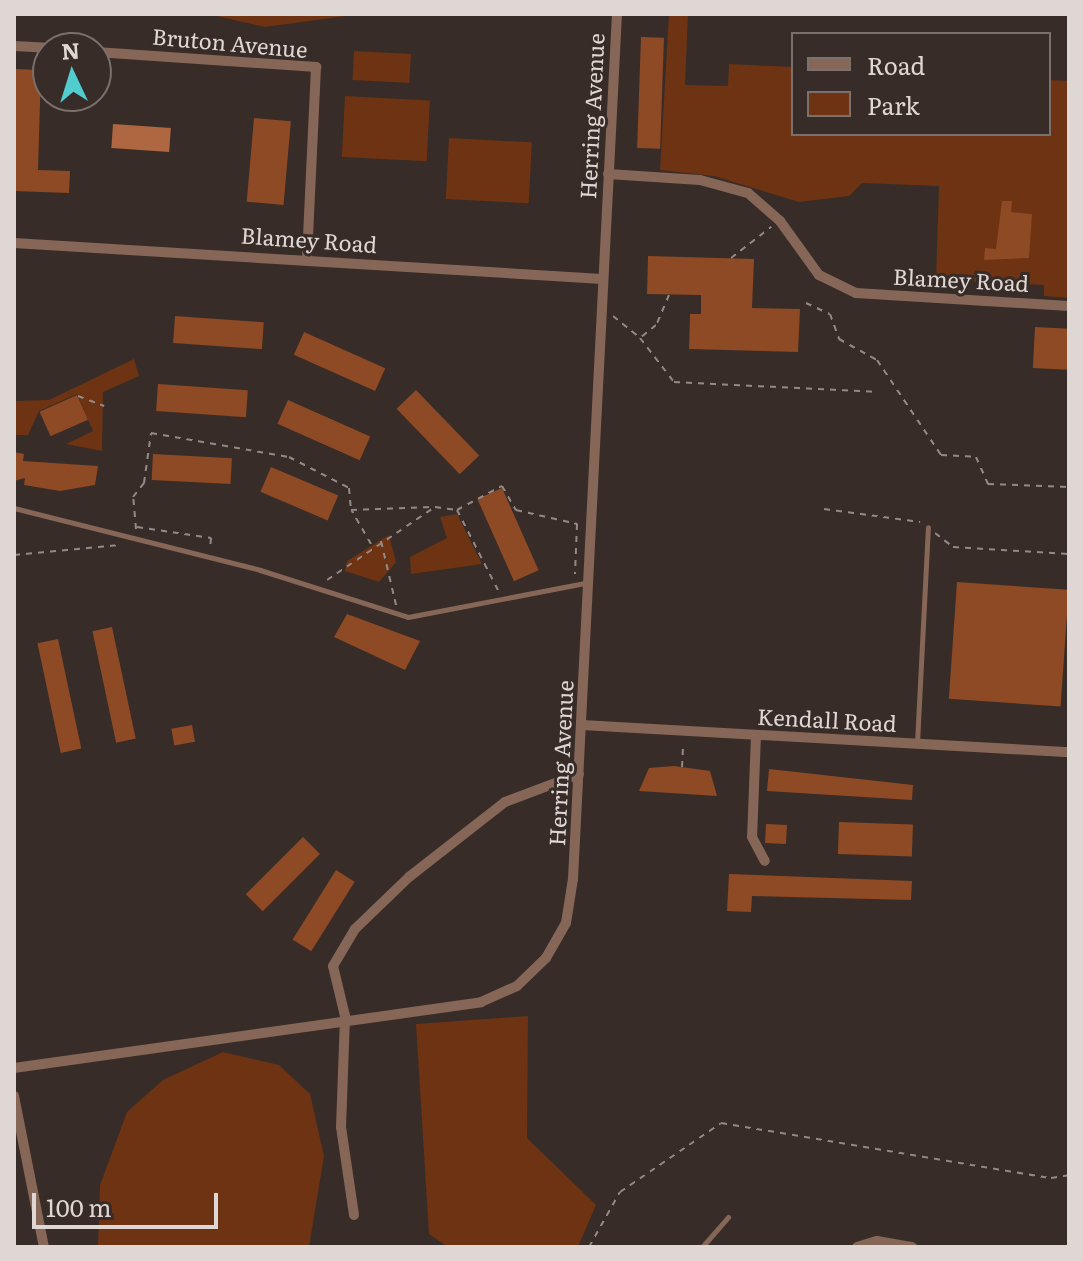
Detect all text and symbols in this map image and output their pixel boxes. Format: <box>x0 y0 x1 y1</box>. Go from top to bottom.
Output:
street label: Bruton Avenue <box>151 22 309 62</box>
north arrow <box>32 32 112 112</box>
text: N <box>60 32 81 67</box>
street label: Herring Avenue <box>573 32 609 200</box>
legend <box>791 32 1051 136</box>
text: Road <box>867 47 925 82</box>
text: Park <box>867 87 920 122</box>
street label: Blamey Road <box>240 221 378 257</box>
street label: Blamey Road <box>892 262 1030 296</box>
street label: Herring Avenue <box>542 679 578 847</box>
street label: Kendall Road <box>757 702 897 736</box>
scale bar <box>36 1177 222 1227</box>
text: 100 m <box>46 1189 112 1224</box>

